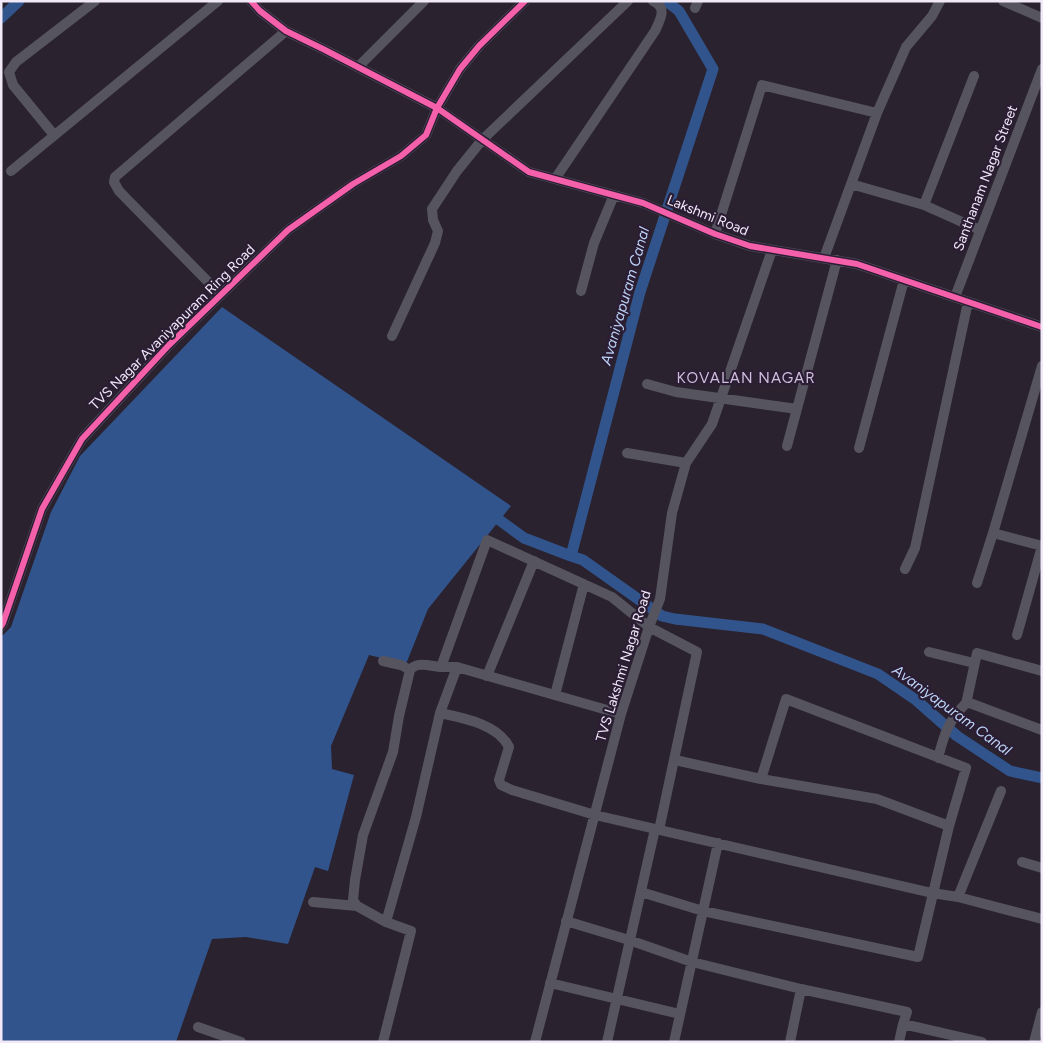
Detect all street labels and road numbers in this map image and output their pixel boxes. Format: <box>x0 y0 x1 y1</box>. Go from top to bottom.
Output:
street label: Santhanam Nagar Street <box>950 103 1021 254</box>
street label: Lakshmi Road <box>665 191 751 240</box>
street label: TVS Nagar Avaniyapuram Ring Road <box>86 241 259 414</box>
street label: TVS Lakshmi Nagar Road <box>592 588 655 744</box>

